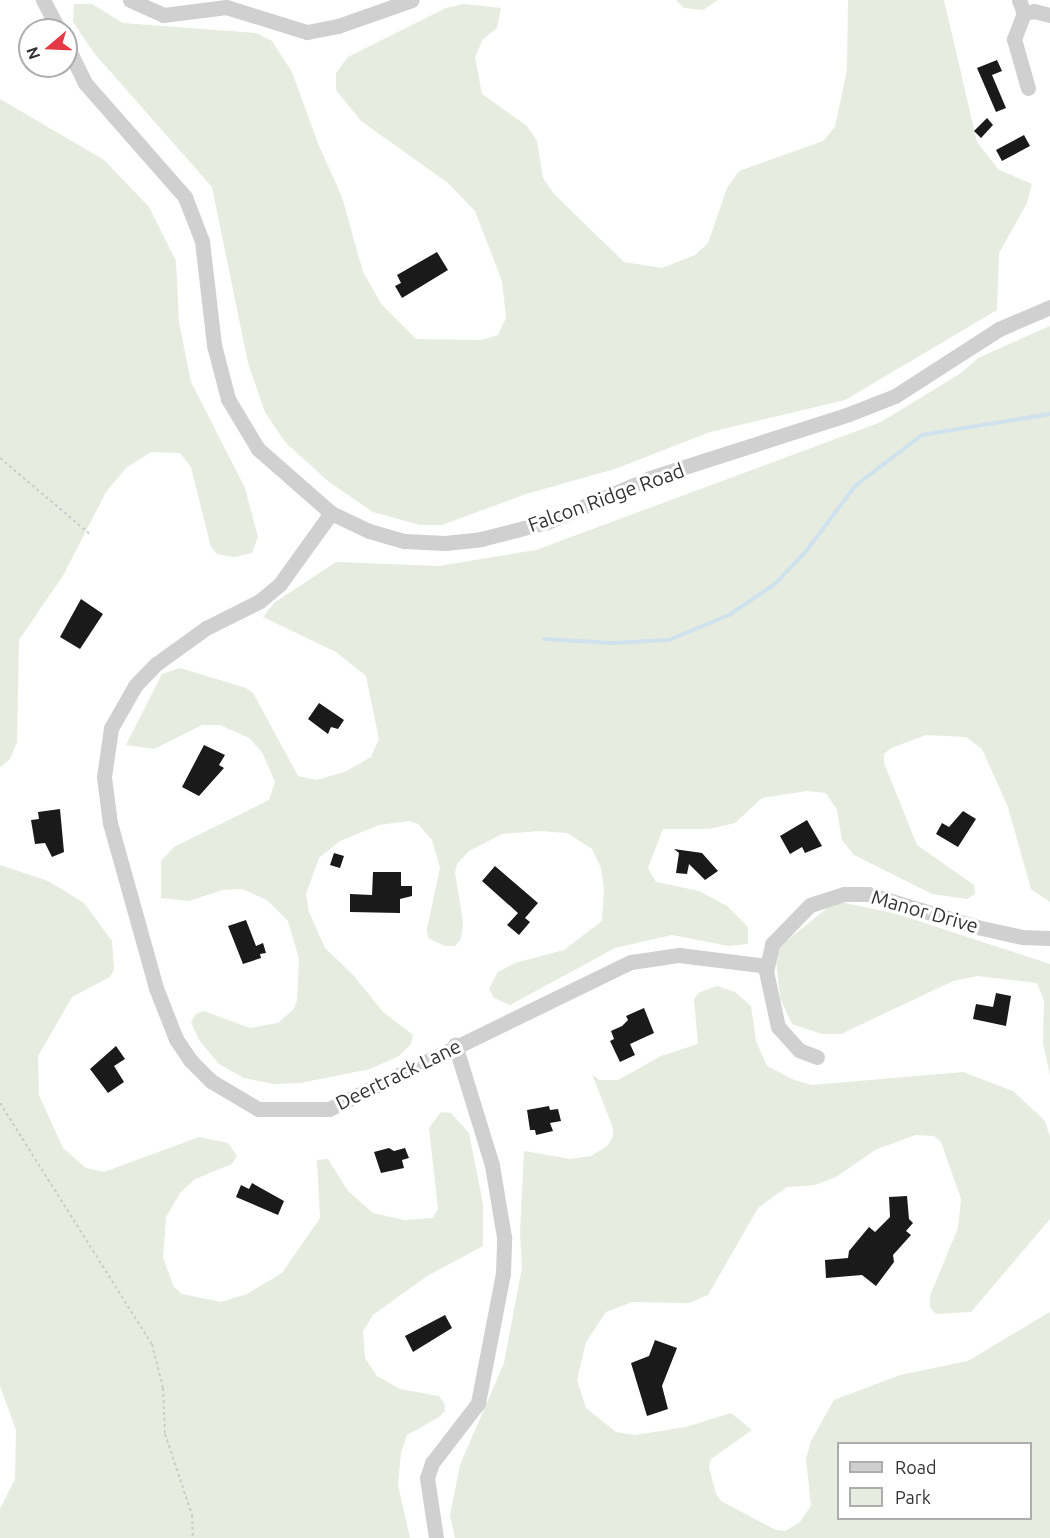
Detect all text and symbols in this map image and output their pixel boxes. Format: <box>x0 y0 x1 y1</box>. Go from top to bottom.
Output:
north arrow <box>18 18 78 78</box>
text: N <box>22 45 43 62</box>
street label: Falcon Ridge Road <box>525 458 687 536</box>
street label: Manor Drive <box>869 884 981 938</box>
street label: Deertrack Lane <box>331 1033 465 1115</box>
legend <box>837 1442 1032 1520</box>
text: Road <box>895 1457 937 1477</box>
text: Park <box>895 1487 931 1507</box>

